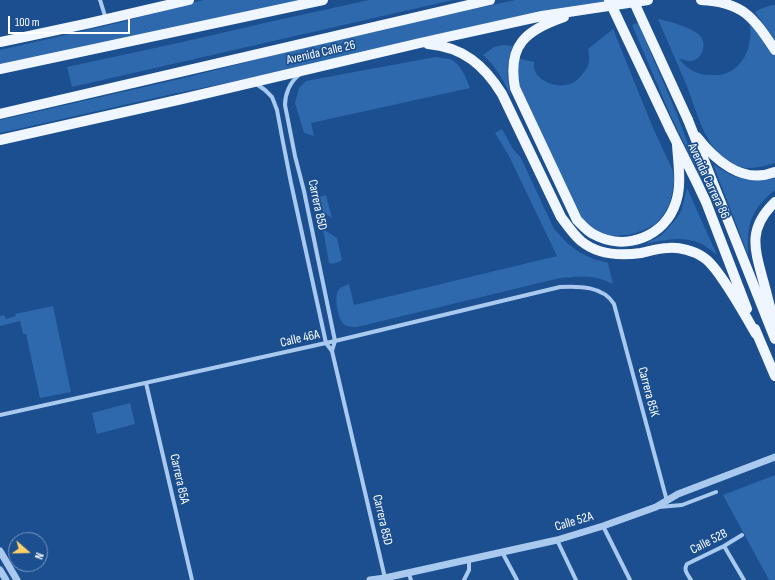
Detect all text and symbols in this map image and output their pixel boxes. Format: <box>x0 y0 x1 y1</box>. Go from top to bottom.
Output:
scale bar <box>10 8 132 34</box>
text: 100 m <box>15 15 40 30</box>
street label: Avenida Calle 26 <box>285 37 357 69</box>
street label: Avenida Carrera 86 <box>684 141 732 221</box>
street label: Carrera 85D <box>304 178 330 232</box>
street label: Calle 46A <box>279 327 321 351</box>
street label: Carrera 85K <box>634 365 662 419</box>
street label: Carrera 85A <box>166 453 192 505</box>
street label: Carrera 85D <box>369 493 395 547</box>
street label: Calle 52A <box>553 509 595 535</box>
street label: Calle 52B <box>688 526 730 558</box>
north arrow <box>8 532 48 572</box>
text: N <box>32 551 46 561</box>

